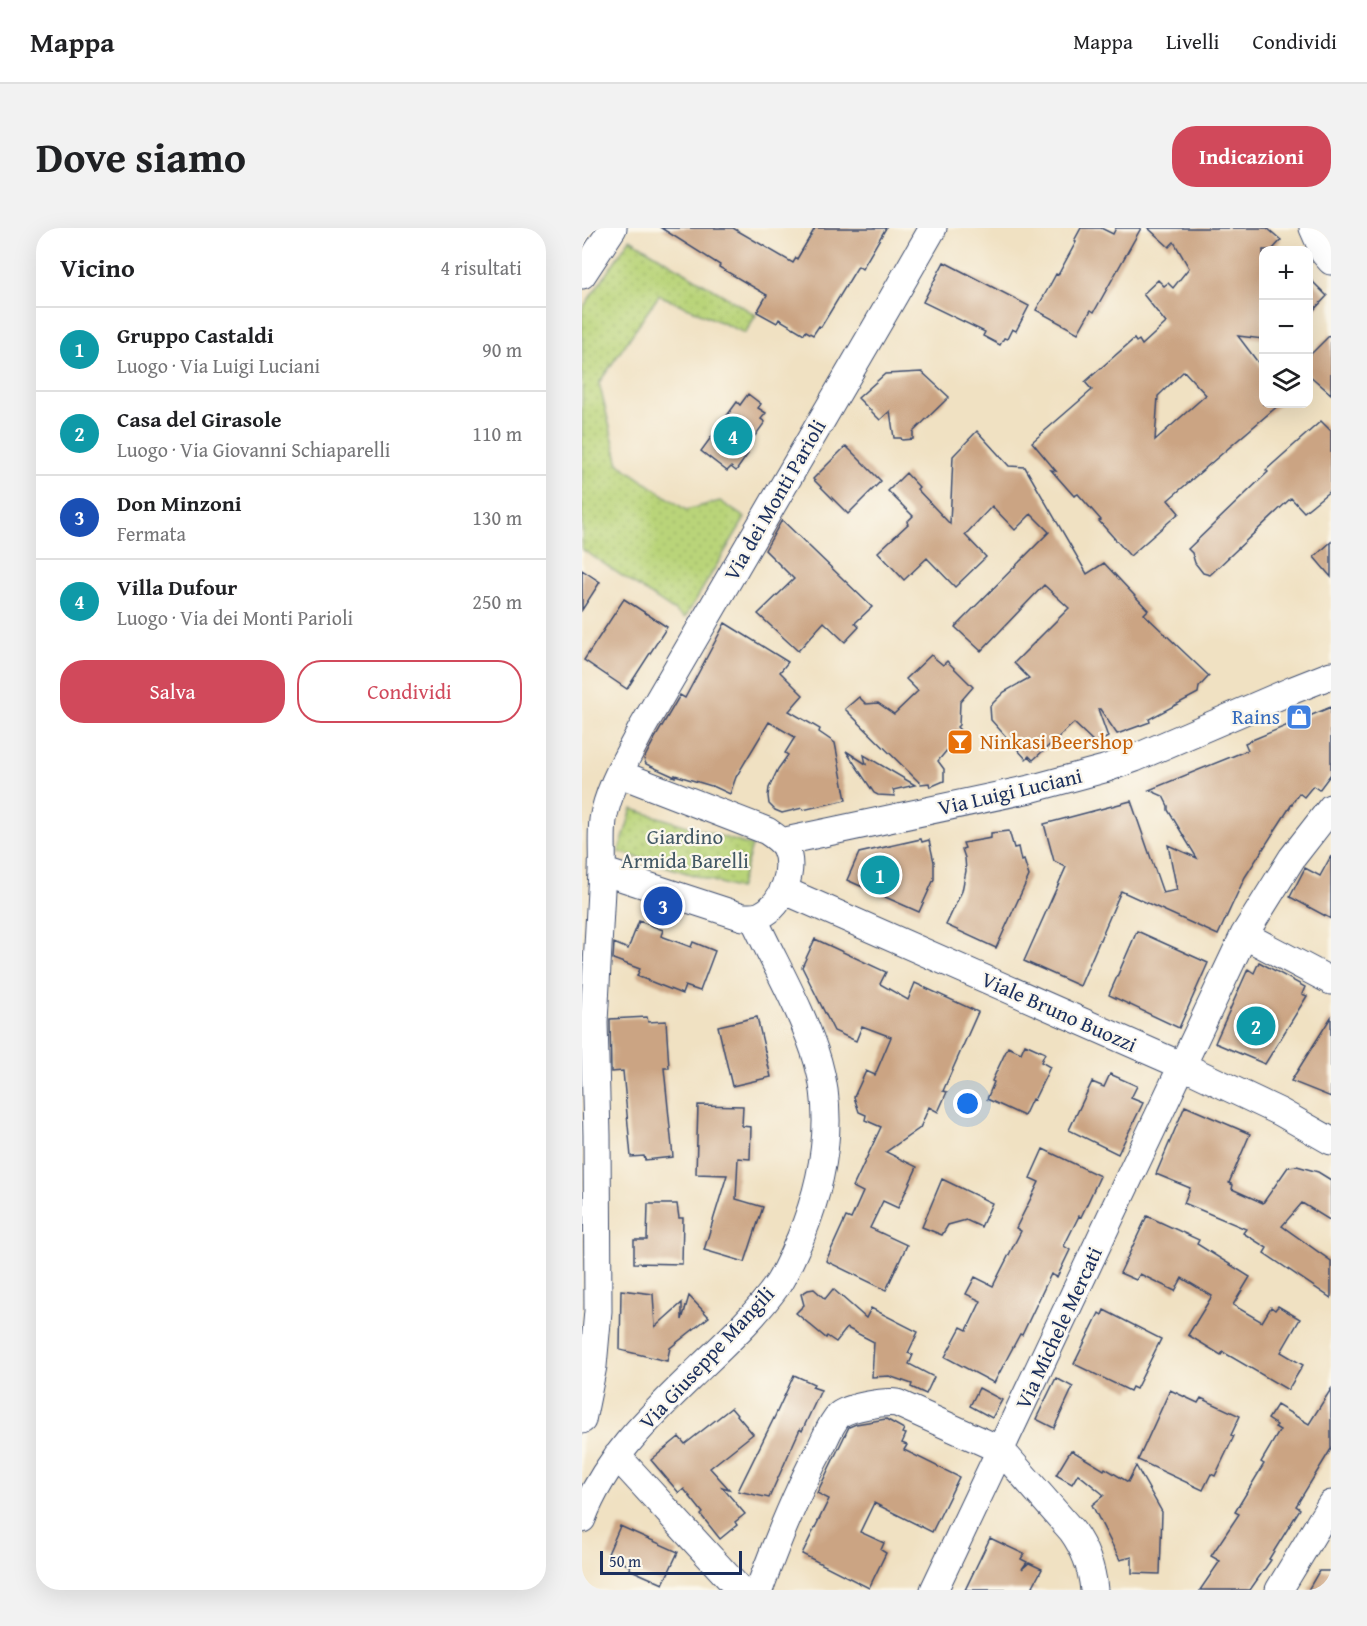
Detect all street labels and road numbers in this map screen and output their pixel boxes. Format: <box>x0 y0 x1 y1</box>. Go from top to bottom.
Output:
street label: Via dei Monti Parioli <box>716 413 833 586</box>
street label: Via Luigi Luciani <box>935 760 1085 823</box>
street label: Viale Bruno Buozzi <box>976 963 1142 1060</box>
street label: Via Michele Mercati <box>1007 1241 1110 1414</box>
street label: Via Giuseppe Mangili <box>632 1279 782 1436</box>

